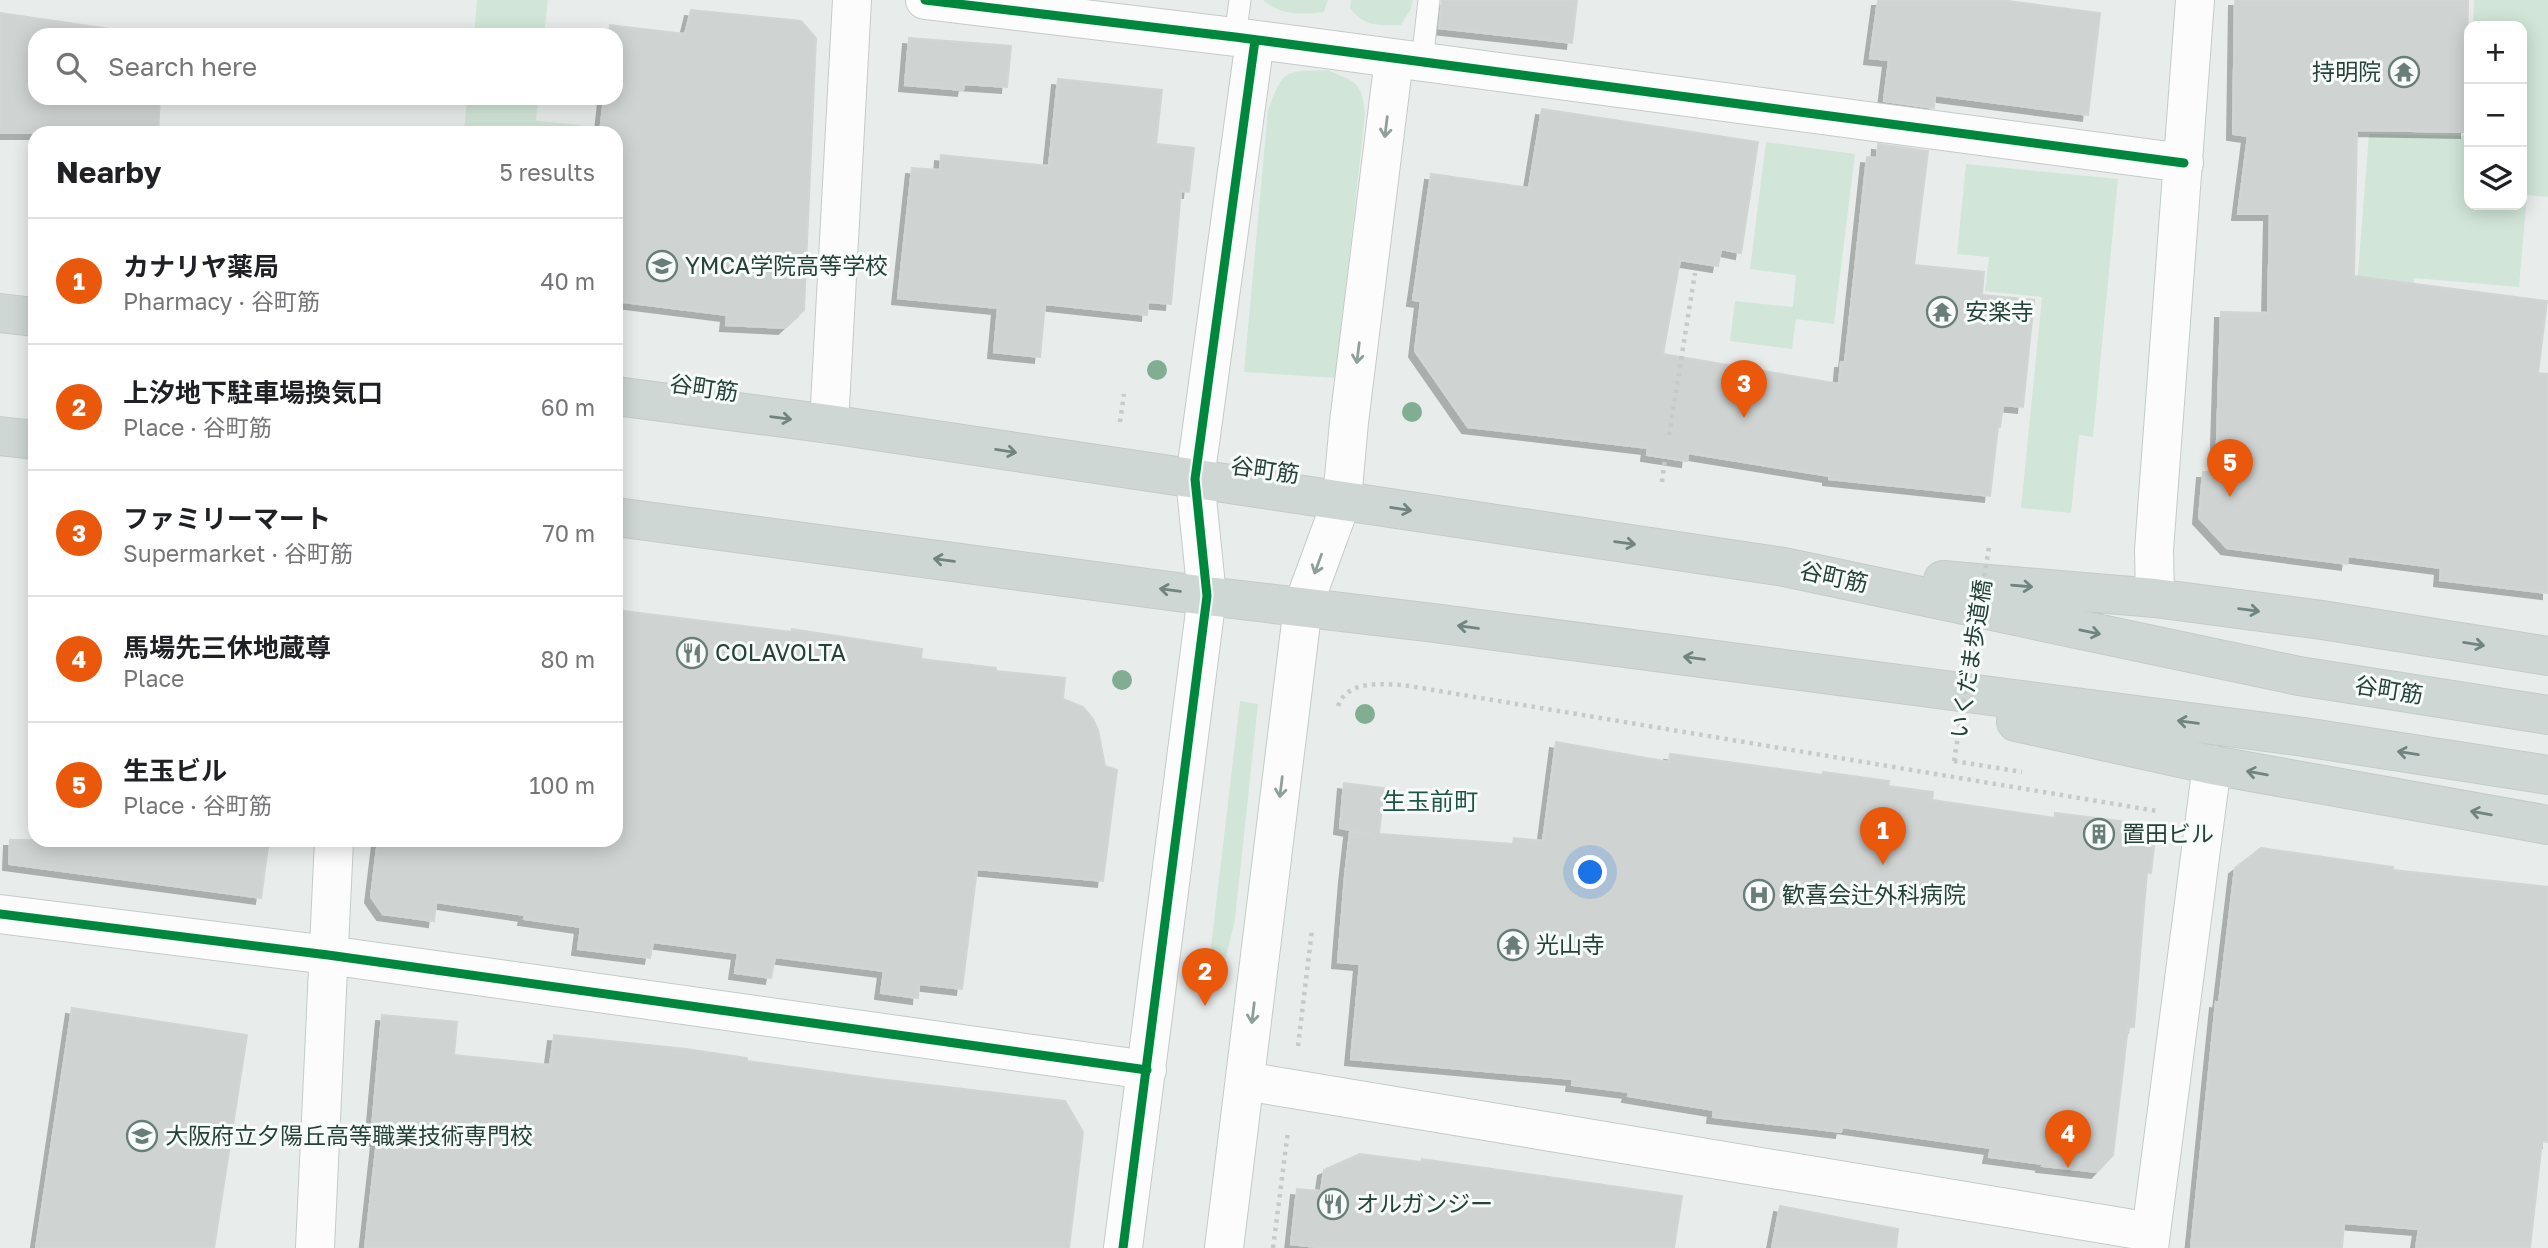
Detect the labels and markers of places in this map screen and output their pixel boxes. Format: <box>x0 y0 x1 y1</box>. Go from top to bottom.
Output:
temple icon: 持明院 <box>2387 55 2421 89</box>
place label: 持明院 <box>2312 57 2381 85</box>
school or university icon: YMCA学院高等学校 <box>645 249 679 283</box>
place label: YMCA学院高等学校 <box>685 251 888 279</box>
temple icon: 安楽寺 <box>1925 295 1959 329</box>
place label: 安楽寺 <box>1965 297 2034 325</box>
pin: 3 <box>1721 360 1767 418</box>
pin: 5 <box>2207 439 2253 497</box>
restaurant icon: COLAVOLTA <box>675 636 709 670</box>
place label: COLAVOLTA <box>715 638 846 666</box>
pin: 1 <box>1860 807 1906 865</box>
building icon: 置田ビル <box>2082 817 2116 851</box>
place label: 置田ビル <box>2122 819 2214 847</box>
hospital icon: 歓喜会辻外科病院 <box>1742 878 1776 912</box>
place label: 歓喜会辻外科病院 <box>1782 880 1966 908</box>
temple icon: 光山寺 <box>1496 928 1530 962</box>
place label: 光山寺 <box>1536 930 1605 958</box>
pin: 2 <box>1182 948 1228 1006</box>
pin: 4 <box>2045 1110 2091 1168</box>
school or university icon: 大阪府立夕陽丘高等職業技術専門校 <box>125 1119 159 1153</box>
place label: 大阪府立夕陽丘高等職業技術専門校 <box>165 1121 533 1149</box>
restaurant icon: オルガンジー <box>1316 1187 1350 1221</box>
place label: オルガンジー <box>1356 1189 1493 1217</box>

